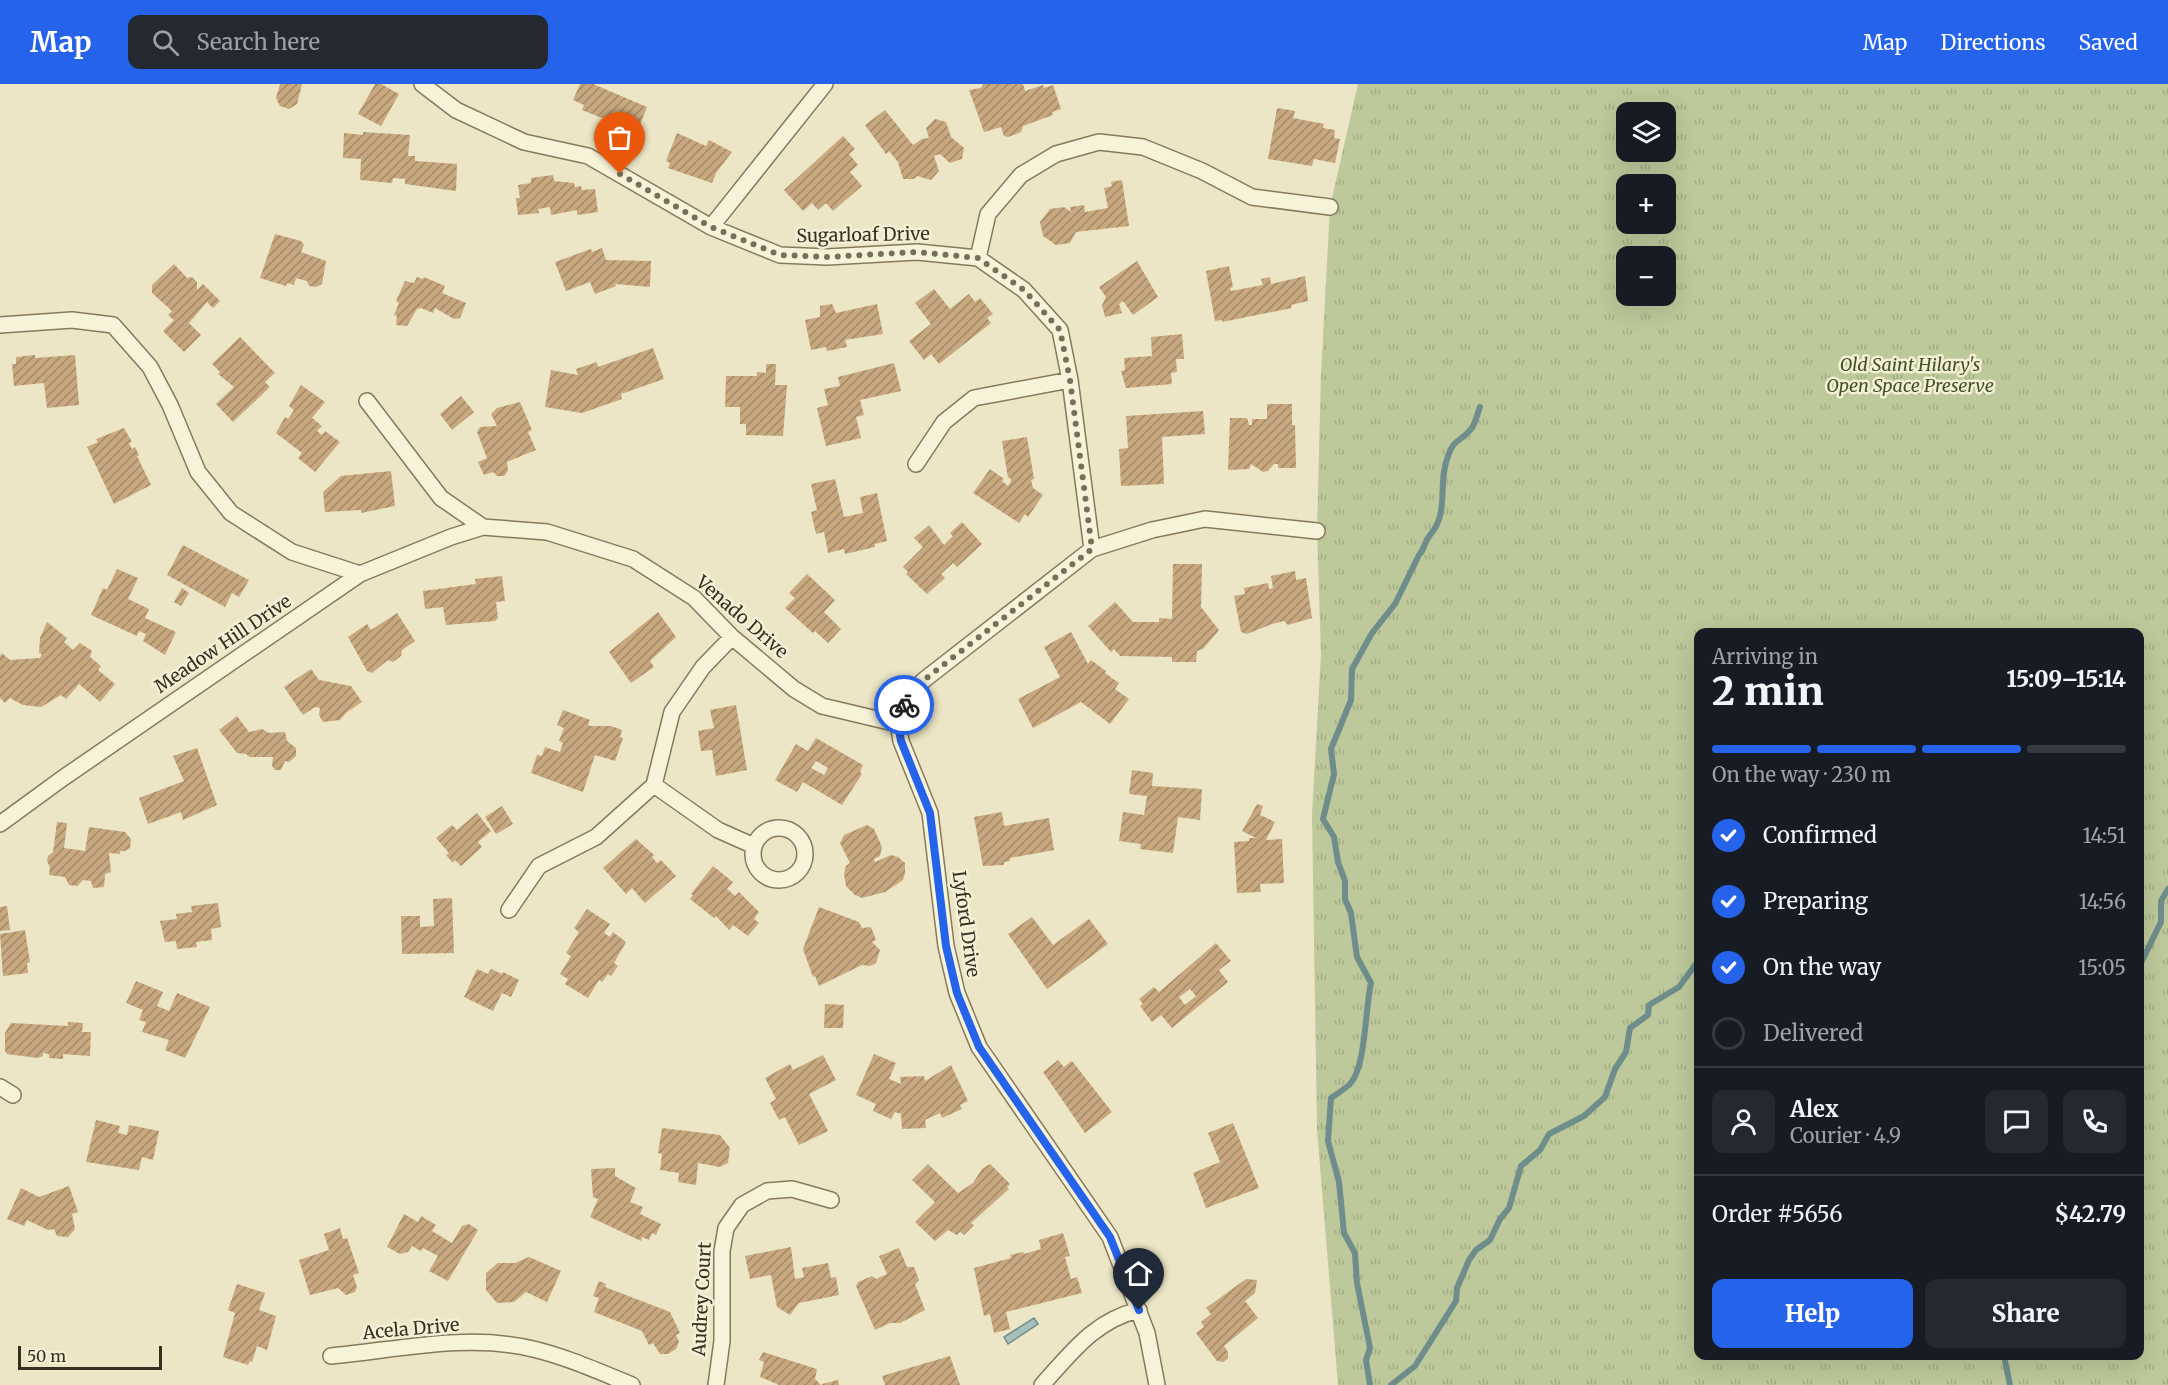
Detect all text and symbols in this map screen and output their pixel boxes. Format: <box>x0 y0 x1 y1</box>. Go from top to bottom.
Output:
search box <box>128 15 548 69</box>
text: Map <box>30 24 92 60</box>
icon: search <box>149 26 182 59</box>
text: Search here <box>197 28 320 56</box>
text: Map <box>1863 29 1907 56</box>
text: Directions <box>1940 29 2045 56</box>
text: Saved <box>2078 29 2138 56</box>
map controls <box>1616 102 1676 306</box>
button: layers <box>1616 102 1676 162</box>
pin <box>594 112 645 174</box>
icon: bag <box>603 121 636 154</box>
button: + <box>1616 174 1676 234</box>
street label: Sugarloaf Drive <box>796 222 930 247</box>
button: − <box>1616 246 1676 306</box>
park label: Old Saint Hilary's Open Space Preserve <box>1826 353 1994 397</box>
street label: Venado Drive <box>691 570 793 663</box>
street label: Meadow Hill Drive <box>150 589 295 698</box>
text: Arriving in <box>1712 644 1818 669</box>
text: 15:09–15:14 <box>2007 665 2126 693</box>
text: 2 min <box>1712 667 1824 716</box>
courier <box>874 675 934 735</box>
icon: bike <box>888 689 921 722</box>
text: On the way · 230 m <box>1712 762 1891 787</box>
icon: check <box>1712 819 1745 852</box>
text: Confirmed <box>1763 821 1877 849</box>
text: 14:51 <box>2083 823 2126 848</box>
street label: Lyford Drive <box>948 869 985 979</box>
icon: check <box>1712 885 1745 918</box>
text: Preparing <box>1763 887 1868 915</box>
text: 14:56 <box>2079 889 2126 914</box>
icon: check <box>1712 951 1745 984</box>
text: On the way <box>1763 953 1881 981</box>
text: 15:05 <box>2078 955 2126 980</box>
text: Delivered <box>1763 1019 1863 1047</box>
button: person <box>1712 1090 1775 1153</box>
button: chat <box>1985 1090 2048 1153</box>
button: phone <box>2063 1090 2126 1153</box>
text: Alex <box>1790 1095 1839 1123</box>
text: Courier · 4.9 <box>1790 1123 1901 1148</box>
text: Order #5656 <box>1712 1200 1843 1228</box>
text: $42.79 <box>2055 1200 2126 1228</box>
street label: Audrey Court <box>687 1241 716 1358</box>
pin <box>1113 1248 1164 1310</box>
icon: home <box>1122 1257 1155 1290</box>
button: Help <box>1712 1279 1913 1348</box>
button: Share <box>1925 1279 2126 1348</box>
street label: Acela Drive <box>361 1313 460 1344</box>
scale bar <box>18 1343 162 1370</box>
text: 50 m <box>27 1346 66 1366</box>

